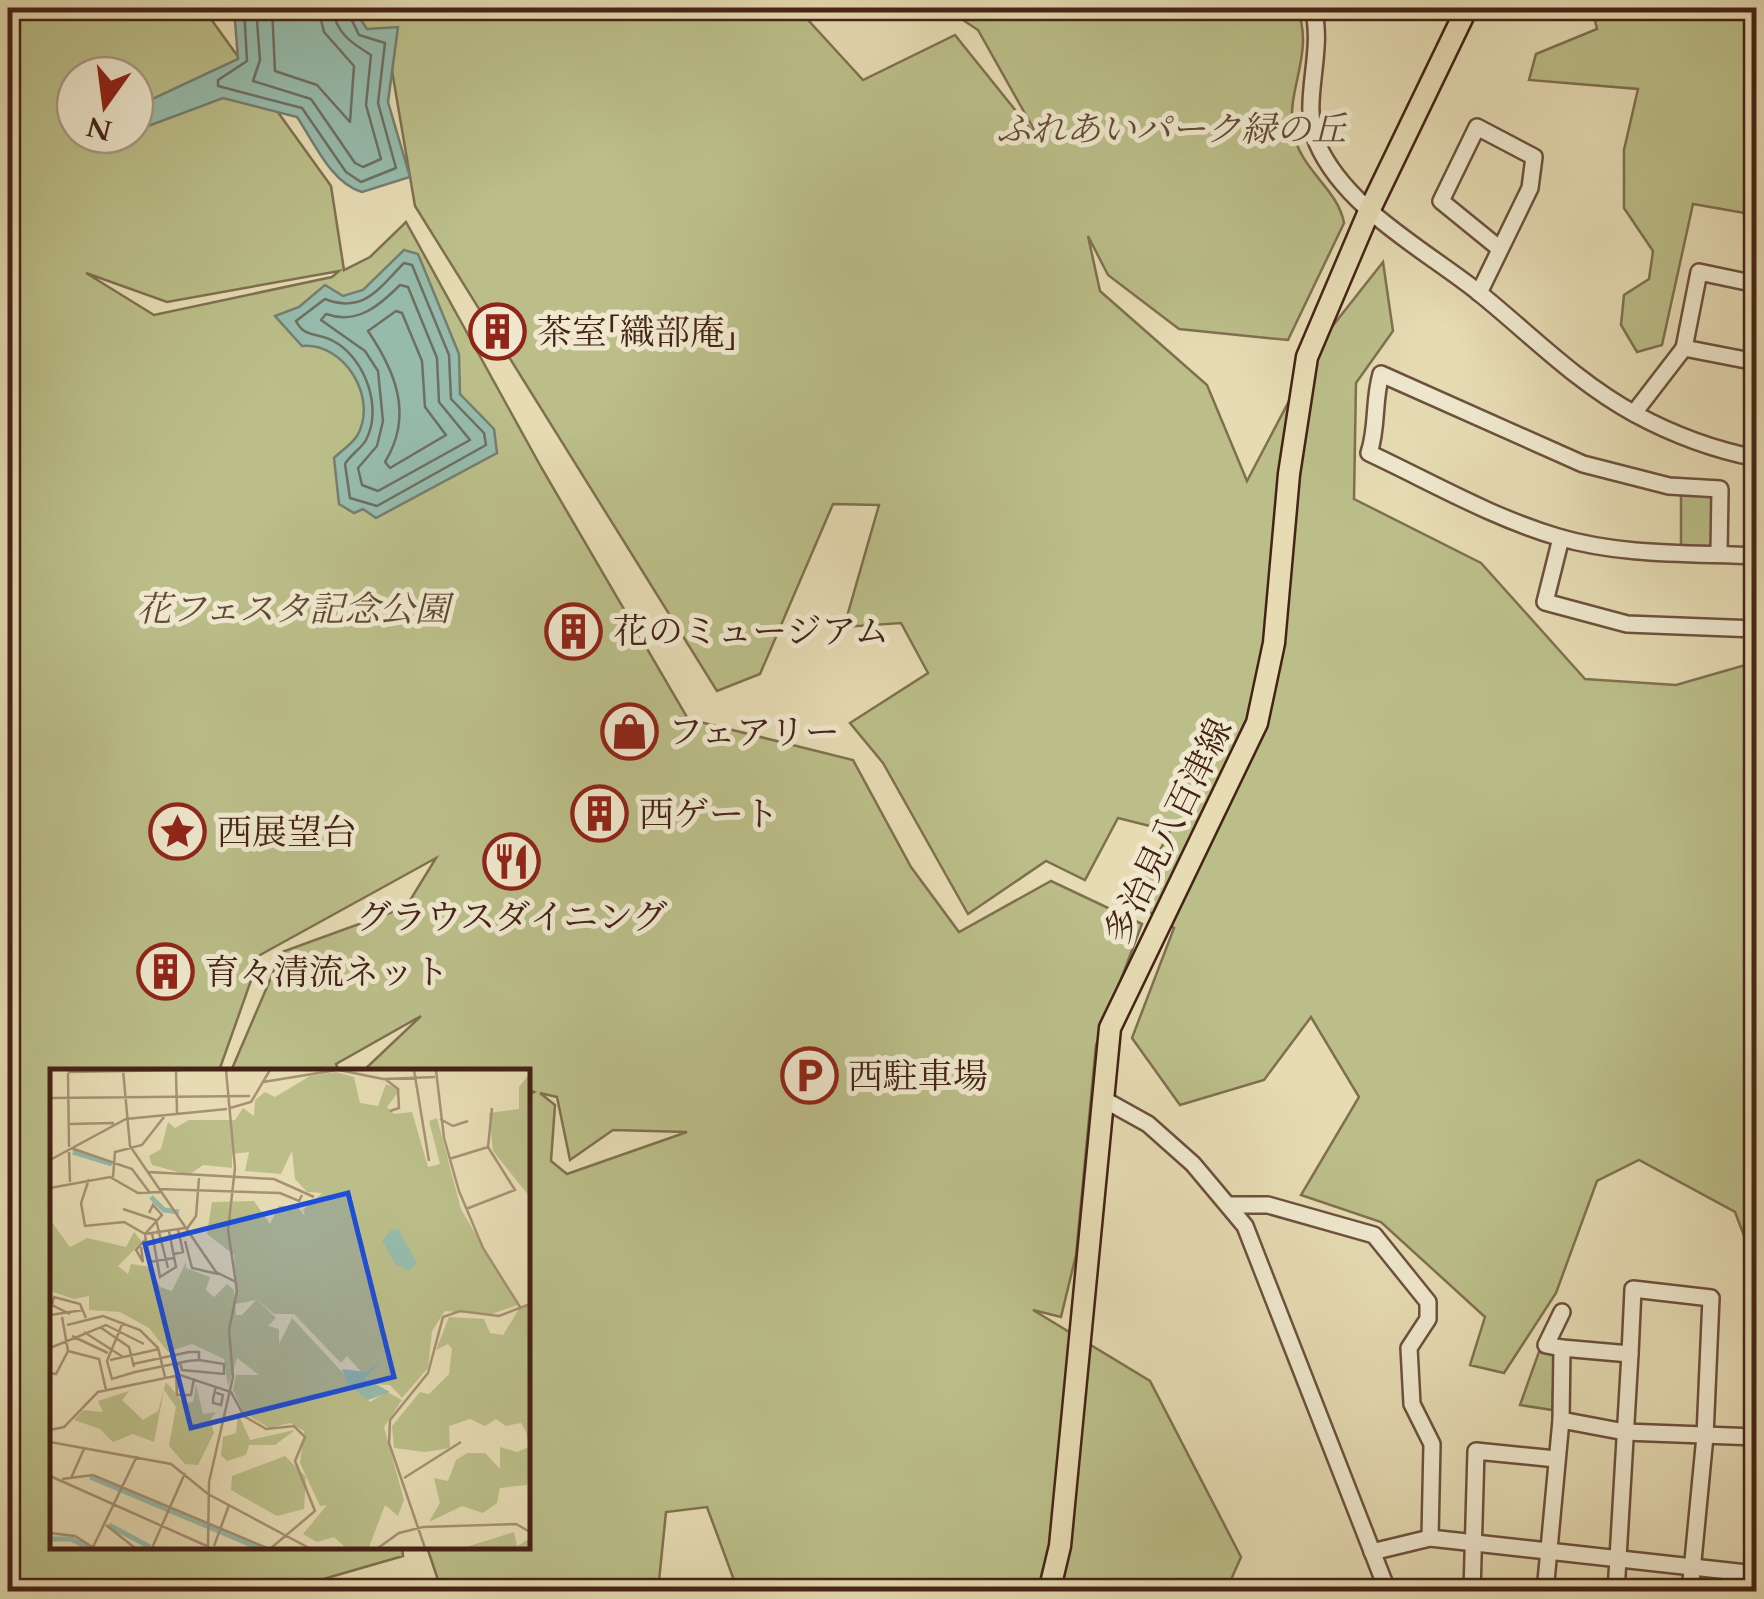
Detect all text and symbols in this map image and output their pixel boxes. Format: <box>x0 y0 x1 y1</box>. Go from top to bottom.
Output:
north arrow <box>55 55 155 155</box>
park label: ふれあいパーク緑の丘 <box>996 106 1348 154</box>
text: N <box>83 107 116 150</box>
building icon: 茶室「織部庵」 <box>468 302 528 362</box>
place label: 茶室「織部庵」 <box>537 309 737 357</box>
park label: 花フェスタ記念公園 <box>136 586 455 634</box>
building icon: 花のミュージアム <box>544 601 604 661</box>
place label: 花のミュージアム <box>613 608 889 656</box>
shop icon: フェアリー <box>599 702 659 762</box>
place label: フェアリー <box>668 709 840 757</box>
street label: 多治見八百津線 <box>1094 711 1244 952</box>
building icon: 西ゲート <box>570 784 630 844</box>
place label: 西ゲート <box>639 791 779 839</box>
place icon: 西展望台 <box>148 802 208 862</box>
place label: 西展望台 <box>217 809 357 857</box>
restaurant icon: グラウスダイニング <box>482 831 542 891</box>
place label: グラウスダイニング <box>356 894 668 942</box>
building icon: 育々清流ネット <box>135 942 195 1002</box>
place label: 育々清流ネット <box>204 949 449 997</box>
parking icon: 西駐車場 <box>779 1046 839 1106</box>
place label: 西駐車場 <box>848 1053 988 1101</box>
inset map <box>50 1069 530 1549</box>

